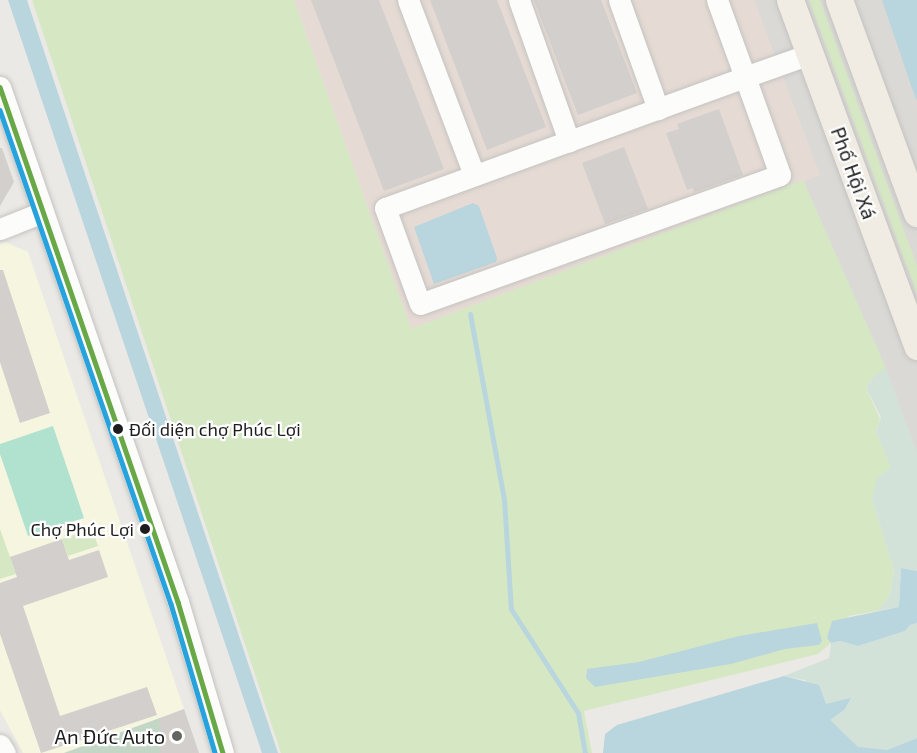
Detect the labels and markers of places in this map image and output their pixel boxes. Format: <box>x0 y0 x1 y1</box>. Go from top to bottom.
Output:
place label: Đối diện chợ Phúc Lợi <box>129 418 301 440</box>
marker: Đối diện chợ Phúc Lợi <box>112 423 124 435</box>
place label: Chợ Phúc Lợi <box>31 518 134 540</box>
marker: Chợ Phúc Lợi <box>139 523 151 535</box>
place label: An Đức Auto <box>54 724 165 748</box>
marker: An Đức Auto <box>170 729 184 743</box>

